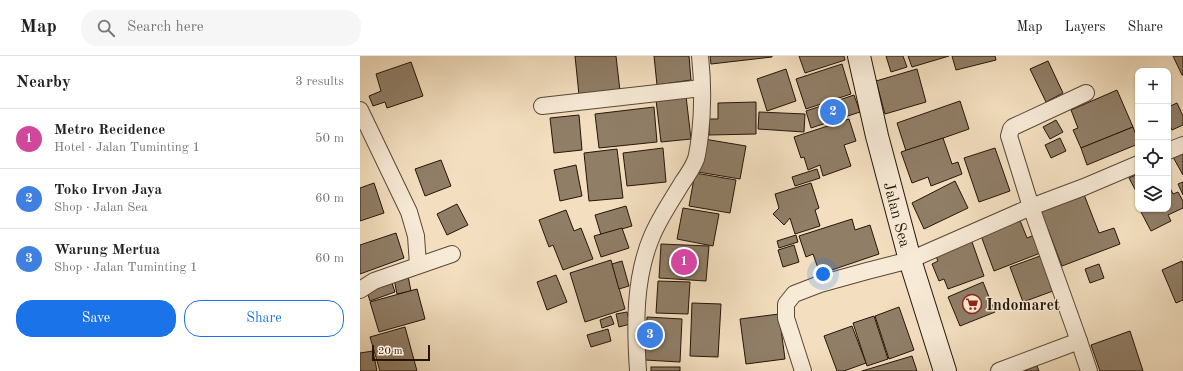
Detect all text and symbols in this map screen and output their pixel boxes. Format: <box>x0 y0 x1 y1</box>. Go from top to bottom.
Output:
search box <box>81 10 361 46</box>
icon: search <box>95 17 117 39</box>
text: Map <box>20 18 57 37</box>
text: Search here <box>127 20 204 35</box>
text: Map <box>1017 20 1043 34</box>
text: Layers <box>1065 20 1106 34</box>
text: Share <box>1128 20 1163 34</box>
map controls <box>1135 68 1171 212</box>
button: + <box>1135 68 1171 104</box>
text: Nearby <box>16 74 71 91</box>
text: 3 results <box>295 75 344 88</box>
pin: 2 <box>820 97 846 127</box>
button: − <box>1135 104 1171 140</box>
text: Metro Recidence <box>54 123 165 138</box>
text: 1 <box>25 132 33 145</box>
text: 50 m <box>315 132 344 145</box>
button: locate <box>1135 140 1171 176</box>
text: Hotel · Jalan Tuminting 1 <box>54 141 200 154</box>
button: layers <box>1135 176 1171 212</box>
street label: Jalan Sea <box>880 180 912 249</box>
text: Toko Irvon Jaya <box>54 183 162 198</box>
text: 2 <box>25 192 33 205</box>
text: 60 m <box>315 192 344 205</box>
text: Shop · Jalan Sea <box>54 201 148 214</box>
text: Warung Mertua <box>54 243 160 258</box>
pin: 1 <box>671 247 697 277</box>
text: 3 <box>25 252 33 265</box>
text: 60 m <box>315 252 344 265</box>
text: Shop · Jalan Tuminting 1 <box>54 261 198 274</box>
your location <box>813 264 833 284</box>
supermarket icon: Indomaret <box>961 293 983 315</box>
place label: Indomaret <box>986 298 1060 314</box>
button: Save <box>16 300 176 337</box>
button: Share <box>184 300 344 337</box>
pin: 3 <box>637 320 663 350</box>
scale bar <box>372 343 430 362</box>
text: 20 m <box>378 346 403 357</box>

